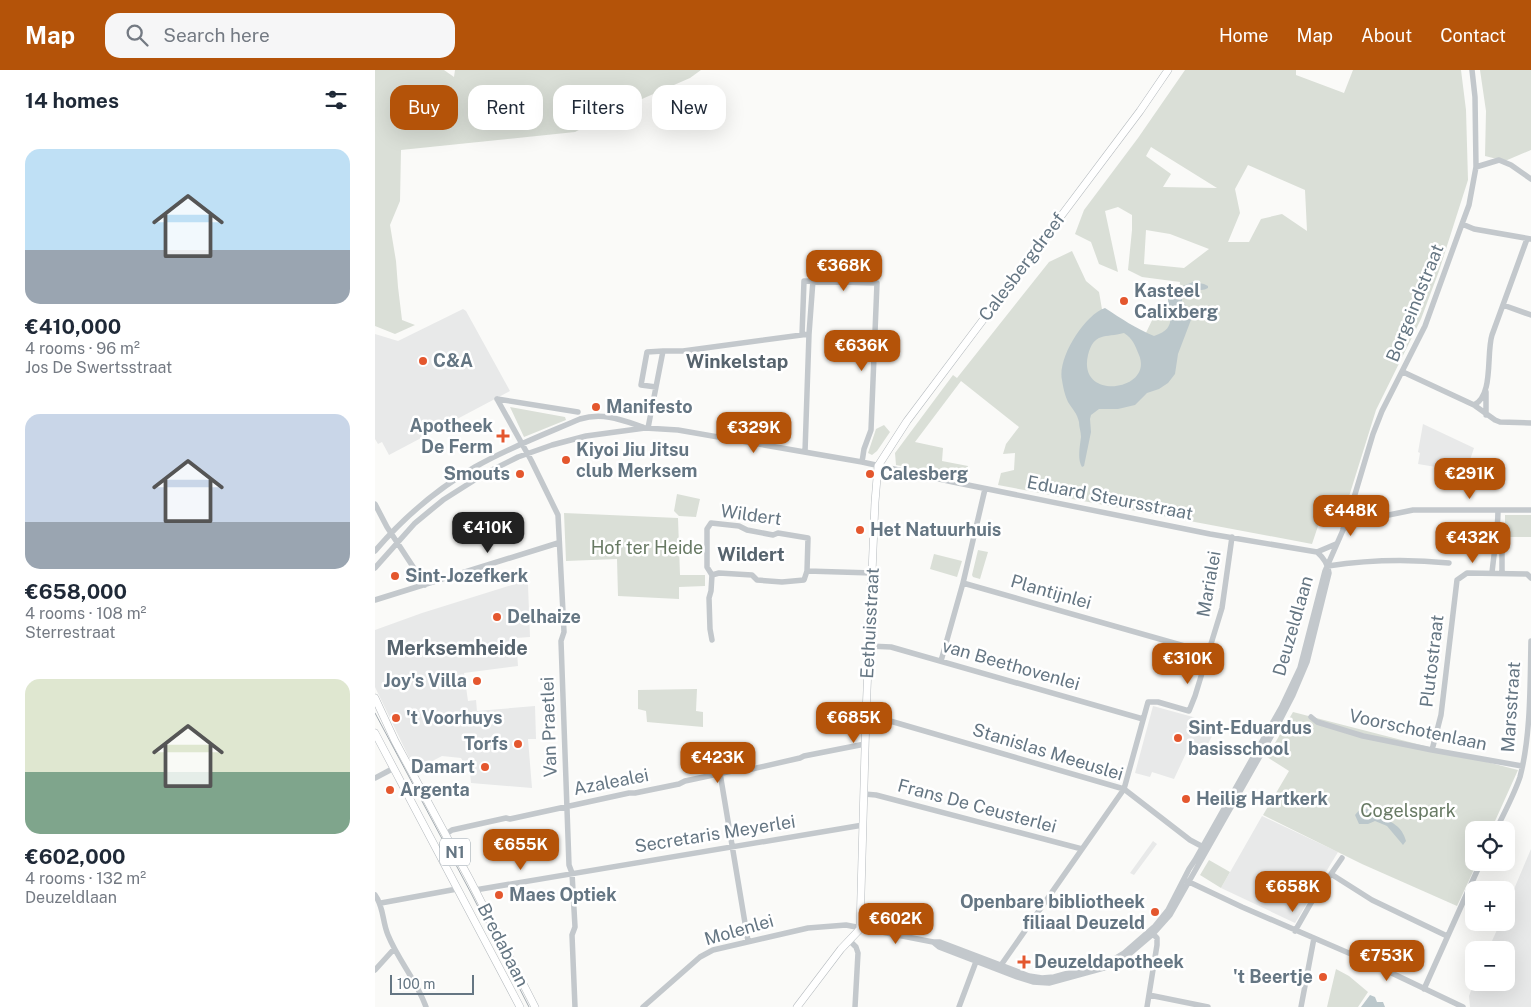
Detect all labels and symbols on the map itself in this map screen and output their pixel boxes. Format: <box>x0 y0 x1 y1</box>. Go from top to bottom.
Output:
street label: Calesbergdreef <box>974 208 1069 325</box>
street label: Borgeindstraat <box>1381 241 1448 365</box>
pin: €368K <box>809 250 879 292</box>
place label: Kasteel Calixberg <box>1134 280 1218 322</box>
marker: Kasteel Calixberg <box>1118 295 1130 307</box>
pin: €636K <box>827 330 897 372</box>
place label: C&A <box>433 350 473 371</box>
district label: Winkelstap <box>686 350 788 372</box>
marker: C&A <box>417 355 429 367</box>
place label: Manifesto <box>606 396 693 417</box>
marker: Manifesto <box>590 401 602 413</box>
pin: €329K <box>719 412 789 454</box>
place label: Apotheek De Ferm <box>410 415 494 457</box>
marker: Apotheek De Ferm <box>497 430 509 442</box>
place label: Kiyoi Jiu Jitsu club Merksem <box>576 439 697 481</box>
marker: Kiyoi Jiu Jitsu club Merksem <box>560 454 572 466</box>
pin: €291K <box>1435 458 1505 500</box>
place label: Smouts <box>443 463 510 484</box>
place label: Calesberg <box>880 463 968 484</box>
marker: Smouts <box>514 468 526 480</box>
marker: Calesberg <box>864 468 876 480</box>
street label: Eduard Steursstraat <box>1025 471 1195 524</box>
pin: €448K <box>1316 494 1386 537</box>
street label: Wildert <box>719 500 783 529</box>
pin: €410K <box>453 512 523 554</box>
place label: Het Natuurhuis <box>870 519 1001 540</box>
pin: €432K <box>1438 522 1508 564</box>
marker: Het Natuurhuis <box>854 524 866 536</box>
park label: Hof ter Heide <box>591 537 703 558</box>
district label: Wildert <box>717 543 785 565</box>
street label: Marialei <box>1192 549 1225 619</box>
place label: Sint-Jozefkerk <box>405 565 529 586</box>
street label: Eethuisstraat <box>856 567 883 679</box>
marker: Sint-Jozefkerk <box>389 570 401 582</box>
street label: Plantijnlei <box>1008 570 1094 613</box>
street label: Deuzeldlaan <box>1268 573 1317 678</box>
place label: Delhaize <box>507 606 581 627</box>
marker: Delhaize <box>491 611 503 623</box>
street label: Plutostraat <box>1415 613 1448 708</box>
street label: van Beethovenlei <box>940 635 1082 694</box>
district label: Merksemheide <box>386 636 528 660</box>
pin: €310K <box>1153 642 1223 685</box>
street label: Marsstraat <box>1497 661 1524 753</box>
place label: Joy's Villa <box>384 670 467 691</box>
marker: Joy's Villa <box>471 675 483 687</box>
street label: Van Praetlei <box>536 676 561 778</box>
pin: €685K <box>819 702 889 744</box>
street label: Voorschotenlaan <box>1347 705 1489 754</box>
place label: 't Voorhuys <box>406 707 502 728</box>
marker: 't Voorhuys <box>390 712 402 724</box>
place label: Sint-Eduardus basisschool <box>1188 717 1312 759</box>
street label: Stanislas Meeuslei <box>970 719 1126 784</box>
marker: Sint-Eduardus basisschool <box>1172 732 1184 744</box>
place label: Torfs <box>464 733 508 754</box>
marker: Torfs <box>512 738 524 750</box>
pin: €423K <box>683 742 753 784</box>
place label: Damart <box>411 756 475 777</box>
marker: Damart <box>479 761 491 773</box>
street label: Azalealei <box>571 764 650 799</box>
street label: Frans De Ceusterlei <box>895 774 1059 837</box>
place label: Argenta <box>400 779 470 800</box>
marker: Argenta <box>384 784 396 796</box>
place label: Heilig Hartkerk <box>1196 788 1328 809</box>
marker: Heilig Hartkerk <box>1180 793 1192 805</box>
park label: Cogelspark <box>1360 800 1456 821</box>
street label: Secretaris Meyerlei <box>633 810 797 857</box>
pin: €655K <box>486 828 556 871</box>
road number: N1 <box>440 839 470 866</box>
pin: €658K <box>1258 870 1328 913</box>
place label: Maes Optiek <box>509 884 617 905</box>
marker: Maes Optiek <box>493 889 505 901</box>
place label: Openbare bibliotheek filiaal Deuzeld <box>960 891 1146 933</box>
street label: Bredabaan <box>473 900 533 990</box>
pin: €602K <box>861 902 931 945</box>
marker: Openbare bibliotheek filiaal Deuzeld <box>1149 906 1161 918</box>
street label: Molenlei <box>702 910 776 949</box>
pin: €753K <box>1352 940 1422 982</box>
place label: Deuzeldapotheek <box>1034 951 1185 972</box>
marker: Deuzeldapotheek <box>1018 956 1030 968</box>
place label: 't Beertje <box>1233 966 1313 987</box>
marker: 't Beertje <box>1317 971 1329 983</box>
scale bar <box>390 972 474 995</box>

